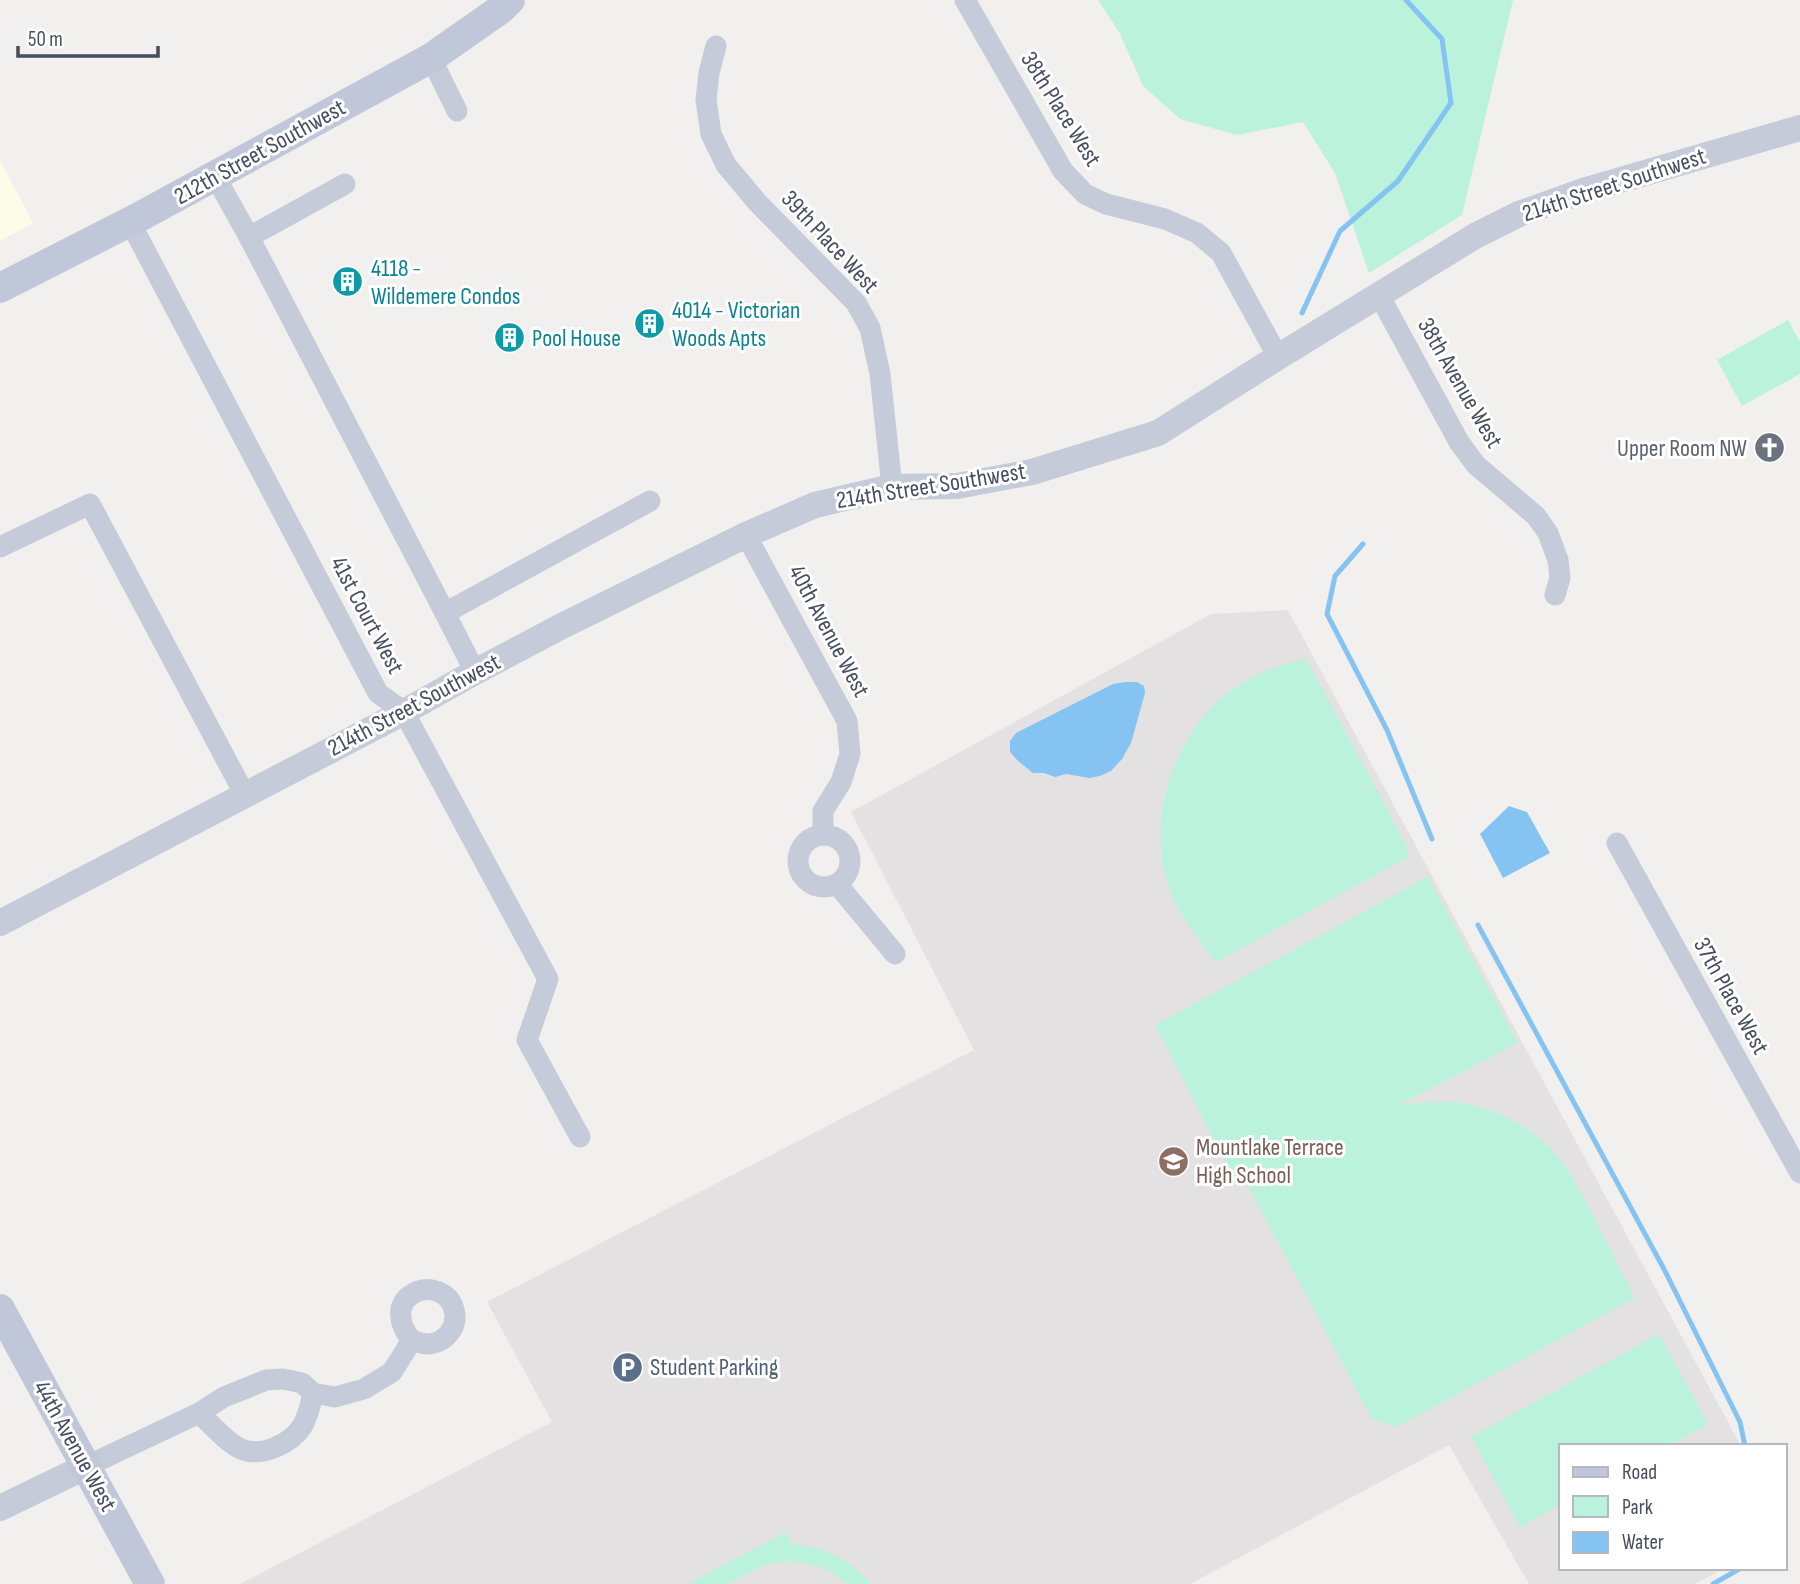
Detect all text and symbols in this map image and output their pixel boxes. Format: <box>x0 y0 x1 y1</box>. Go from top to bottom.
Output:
scale bar <box>18 14 158 58</box>
text: 50 m <box>28 27 63 52</box>
street label: 38th Place West <box>1014 46 1108 172</box>
street label: 212th Street Southwest <box>169 93 351 211</box>
street label: 214th Street Southwest <box>1519 142 1709 228</box>
street label: 39th Place West <box>775 185 885 299</box>
place label: 4118 - Wildemere Condos <box>371 254 520 311</box>
building icon: 4118 - Wildemere Condos <box>331 265 365 299</box>
place label: 4014 - Victorian Woods Apts <box>672 296 800 353</box>
building icon: 4014 - Victorian Woods Apts <box>632 307 666 341</box>
street label: 38th Avenue West <box>1411 313 1509 453</box>
building icon: Pool House <box>492 321 526 355</box>
place label: Pool House <box>532 324 621 353</box>
church icon: Upper Room NW <box>1753 431 1787 465</box>
place label: Upper Room NW <box>1617 434 1747 463</box>
street label: 214th Street Southwest <box>834 457 1028 515</box>
street label: 41st Court West <box>324 551 410 679</box>
street label: 40th Avenue West <box>782 560 876 702</box>
street label: 214th Street Southwest <box>323 647 505 763</box>
street label: 37th Place West <box>1687 933 1775 1059</box>
place label: Mountlake Terrace High School <box>1196 1133 1344 1190</box>
school or university icon: Mountlake Terrace High School <box>1156 1144 1190 1178</box>
parking icon: Student Parking <box>610 1350 644 1384</box>
place label: Student Parking <box>650 1353 778 1382</box>
street label: 44th Avenue West <box>27 1376 123 1516</box>
legend <box>1559 1444 1786 1570</box>
text: Road <box>1622 1460 1657 1485</box>
text: Park <box>1622 1495 1653 1520</box>
text: Water <box>1622 1530 1664 1555</box>

